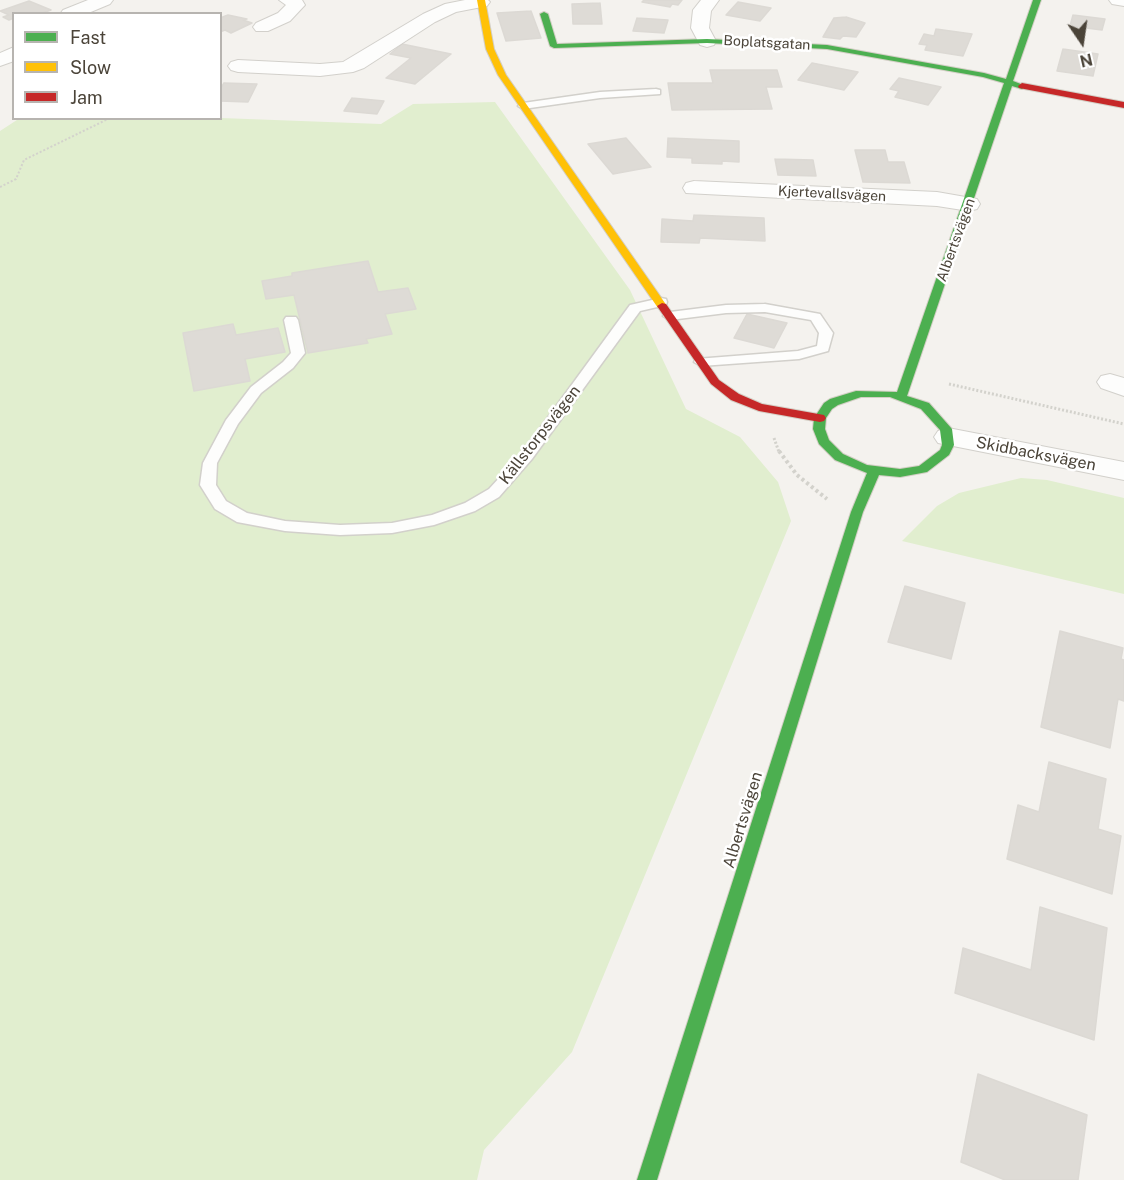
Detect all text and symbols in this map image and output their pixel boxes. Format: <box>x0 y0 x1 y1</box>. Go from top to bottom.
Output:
legend <box>12 12 222 120</box>
north arrow <box>1052 12 1112 72</box>
text: Fast <box>70 27 106 48</box>
street label: Boplatsgatan <box>723 32 811 54</box>
text: N <box>1078 49 1094 71</box>
text: Slow <box>70 57 111 78</box>
text: Jam <box>70 87 103 108</box>
street label: Kjertevallsvägen <box>777 183 887 205</box>
street label: Albertsvägen <box>933 196 979 284</box>
street label: Källstorpsvägen <box>495 382 585 488</box>
street label: Skidbacksvägen <box>974 433 1098 475</box>
street label: Albertsvägen <box>719 770 767 870</box>

